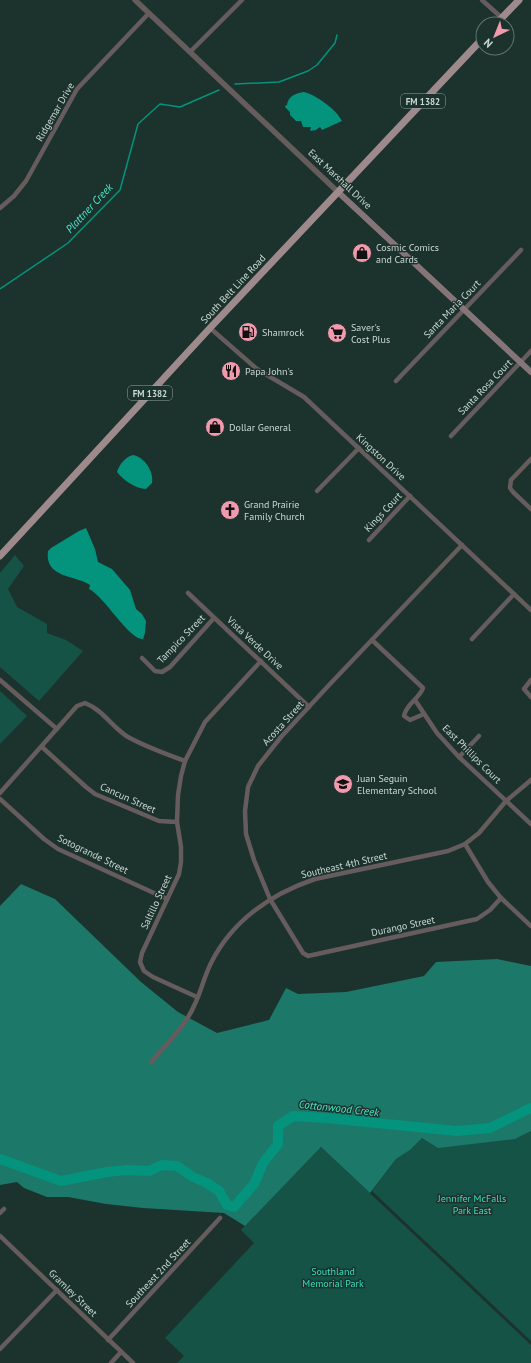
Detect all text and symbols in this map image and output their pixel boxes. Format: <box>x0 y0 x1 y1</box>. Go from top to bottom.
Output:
north arrow <box>475 16 515 56</box>
text: N <box>481 36 496 51</box>
street label: Ridgemar Drive <box>33 80 77 144</box>
road number: FM 1382 <box>401 94 445 108</box>
street label: East Marshall Drive <box>305 146 375 212</box>
water label: Plattner Creek <box>62 179 116 236</box>
place label: Cosmic Comics and Cards <box>376 241 439 266</box>
shop icon: Cosmic Comics and Cards <box>351 242 373 264</box>
street label: South Belt Line Road <box>198 252 268 326</box>
street label: Santa Maria Court <box>421 277 484 341</box>
fuel station icon: Shamrock <box>237 321 259 343</box>
place label: Saver's Cost Plus <box>351 321 390 346</box>
supermarket icon: Saver's Cost Plus <box>326 322 348 344</box>
place label: Shamrock <box>262 326 304 339</box>
street label: Santa Rosa Court <box>455 356 515 418</box>
restaurant icon: Papa John's <box>220 360 242 382</box>
place label: Papa John's <box>245 365 293 378</box>
road number: FM 1382 <box>128 386 172 400</box>
shop icon: Dollar General <box>204 416 226 438</box>
place label: Dollar General <box>229 421 291 434</box>
street label: Kingston Drive <box>354 431 408 483</box>
street label: Kings Court <box>361 489 405 535</box>
place label: Grand Prairie Family Church <box>244 498 305 523</box>
church icon: Grand Prairie Family Church <box>219 499 241 521</box>
street label: Tampico Street <box>154 611 208 666</box>
street label: Vista Verde Drive <box>223 613 286 672</box>
street label: Acosta Street <box>259 697 307 748</box>
street label: East Phillips Court <box>440 722 505 787</box>
place label: Juan Seguin Elementary School <box>356 772 437 797</box>
school or university icon: Juan Seguin Elementary School <box>332 773 354 795</box>
street label: Cancun Street <box>98 780 158 816</box>
street label: Sotogrande Street <box>55 831 131 877</box>
street label: Southeast 4th Street <box>300 849 389 881</box>
street label: Saltillo Street <box>138 872 175 931</box>
street label: Durango Street <box>370 913 437 939</box>
water label: Cottonwood Creek <box>298 1097 381 1119</box>
park label: Jennifer McFalls Park East <box>437 1192 506 1217</box>
street label: Southeast 2nd Street <box>123 1235 194 1310</box>
park label: Southland Memorial Park <box>302 1265 364 1290</box>
street label: Gramley Street <box>46 1266 101 1320</box>

